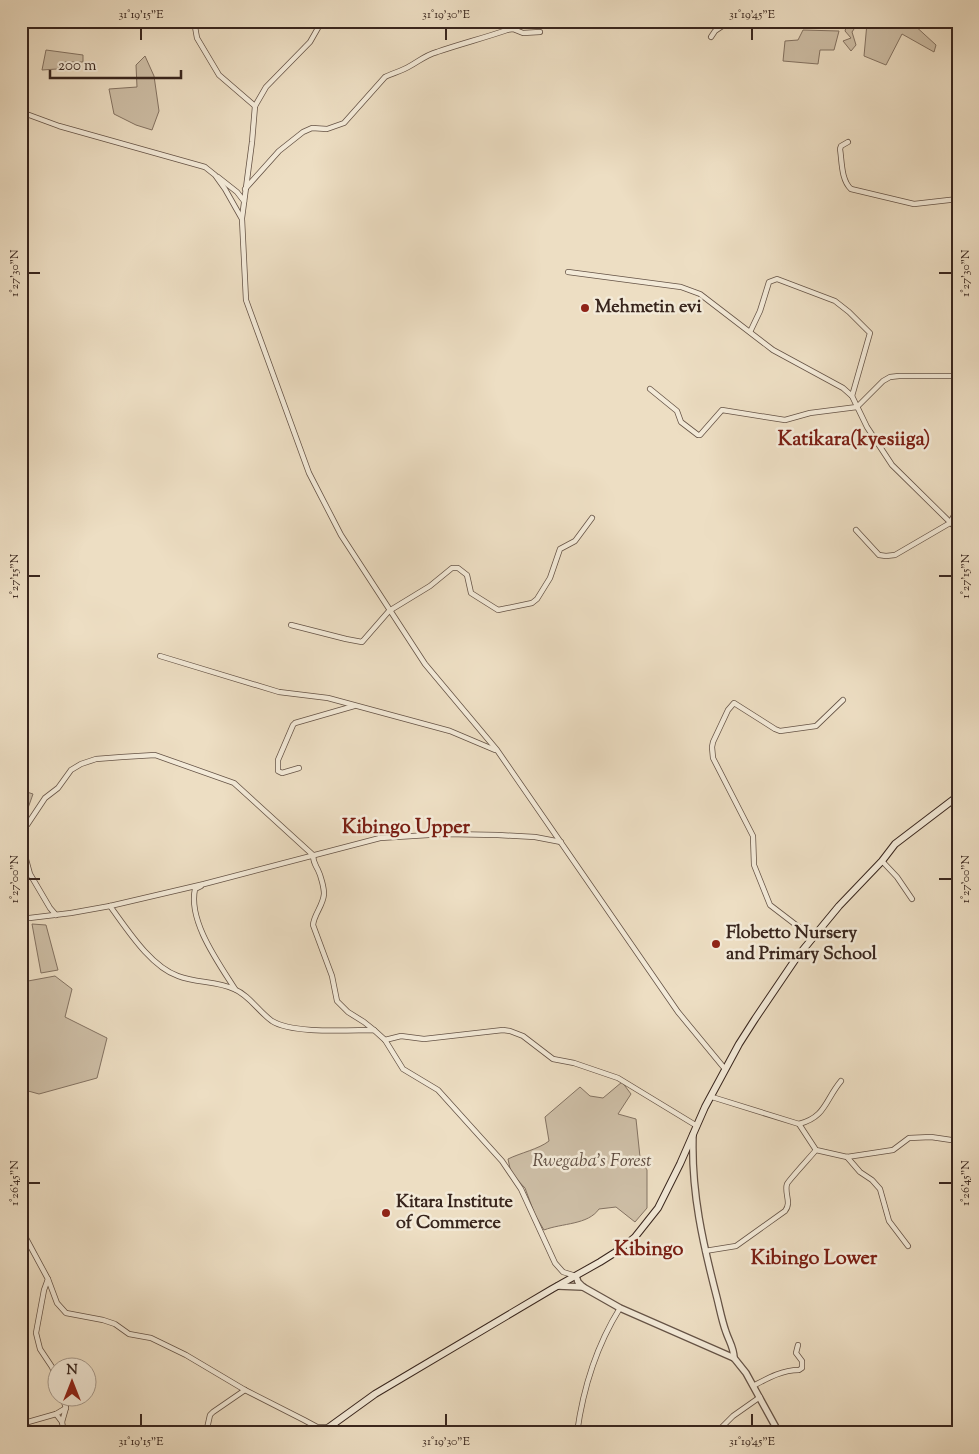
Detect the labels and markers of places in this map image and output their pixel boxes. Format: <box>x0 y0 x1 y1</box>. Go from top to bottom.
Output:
place label: Mehmetin evi <box>595 295 702 321</box>
marker: Mehmetin evi <box>579 302 591 314</box>
place label: Flobetto Nursery and Primary School <box>726 921 878 968</box>
marker: Flobetto Nursery and Primary School <box>710 938 722 950</box>
place label: Kitara Institute of Commerce <box>396 1190 514 1237</box>
marker: Kitara Institute of Commerce <box>380 1207 392 1219</box>

